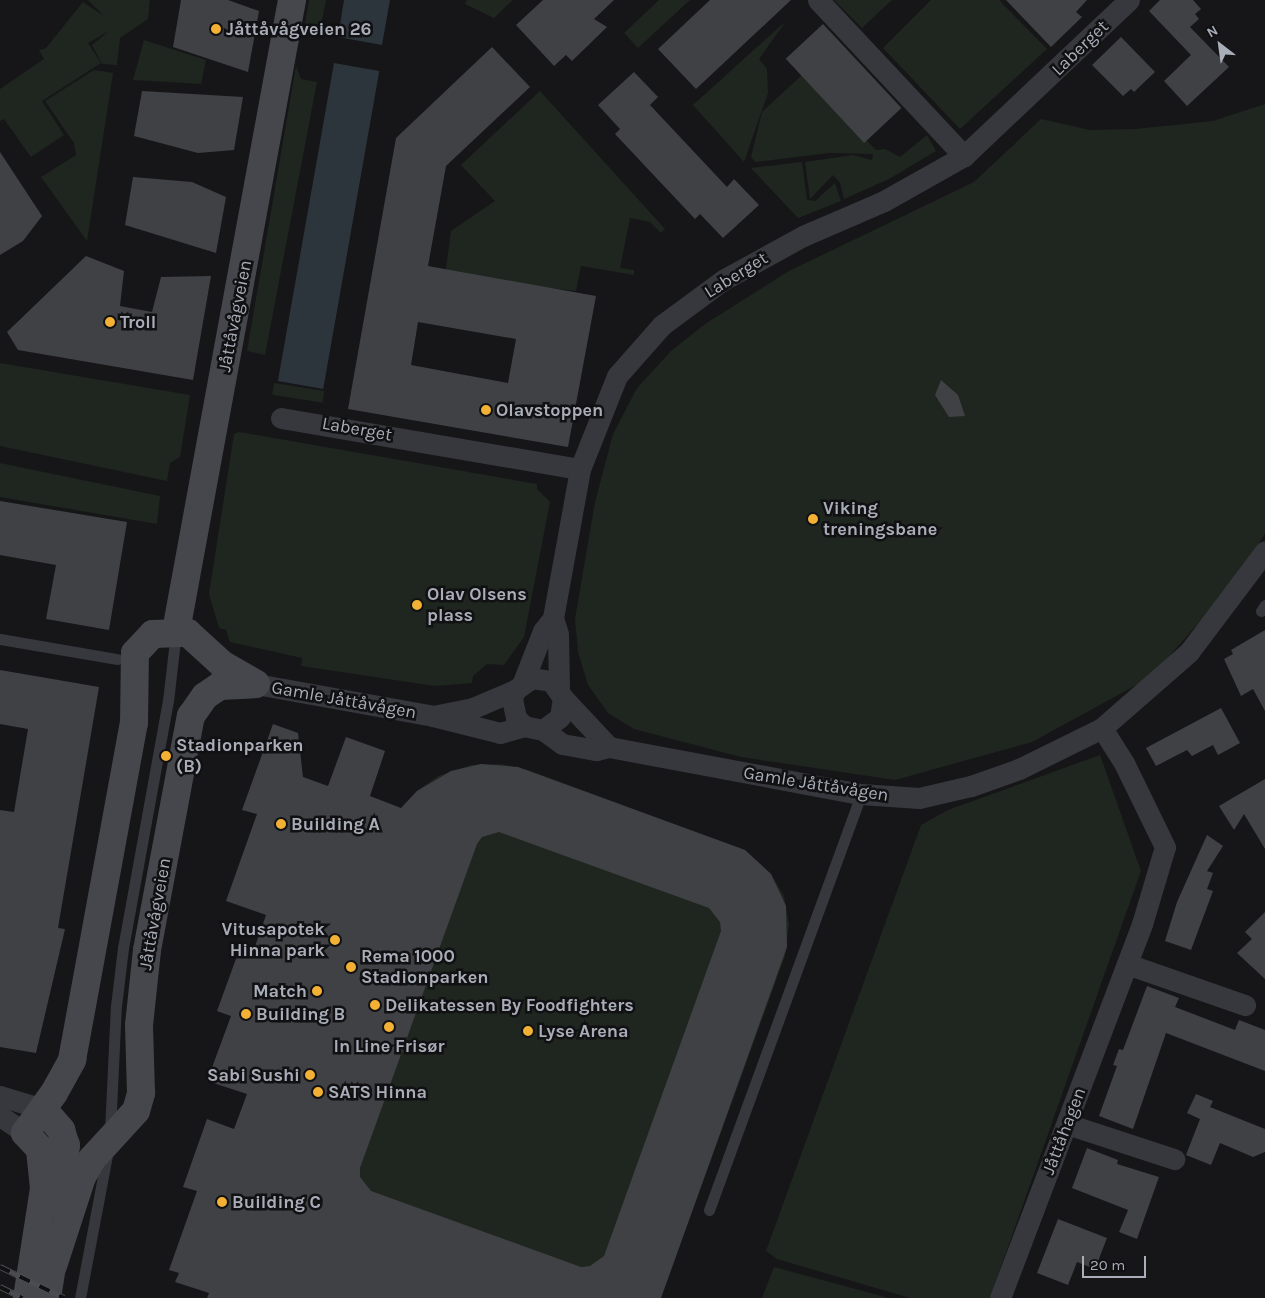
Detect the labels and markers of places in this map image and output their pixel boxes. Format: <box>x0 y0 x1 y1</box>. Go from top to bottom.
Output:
place label: Jåttåvågveien 26 <box>226 18 372 40</box>
marker: Jåttåvågveien 26 <box>210 23 222 35</box>
place label: Troll <box>120 311 156 333</box>
marker: Troll <box>104 316 116 328</box>
place label: Olavstoppen <box>496 399 603 421</box>
marker: Olavstoppen <box>480 404 492 416</box>
place label: Viking treningsbane <box>823 498 937 540</box>
marker: Viking treningsbane <box>807 513 819 525</box>
place label: Olav Olsens plass <box>427 584 527 626</box>
marker: Olav Olsens plass <box>411 599 423 611</box>
place label: Stadionparken (B) <box>176 735 303 778</box>
marker: Stadionparken (B) <box>160 750 172 762</box>
place label: Building A <box>291 813 380 835</box>
marker: Building A <box>275 818 287 830</box>
place label: Vitusapotek Hinna park <box>221 919 325 962</box>
marker: Vitusapotek Hinna park <box>329 934 341 946</box>
place label: Rema 1000 Stadionparken <box>361 946 488 989</box>
marker: Rema 1000 Stadionparken <box>345 961 357 973</box>
place label: Match <box>253 980 307 1002</box>
marker: Match <box>311 985 323 997</box>
place label: Delikatessen By Foodfighters <box>385 994 634 1016</box>
marker: Delikatessen By Foodfighters <box>369 999 381 1011</box>
place label: Building B <box>256 1003 345 1025</box>
marker: Building B <box>240 1008 252 1020</box>
place label: Lyse Arena <box>538 1020 629 1042</box>
marker: In Line Frisør <box>383 1021 395 1033</box>
marker: Lyse Arena <box>522 1025 534 1037</box>
place label: In Line Frisør <box>334 1035 444 1057</box>
place label: Sabi Sushi <box>207 1064 300 1086</box>
marker: Sabi Sushi <box>304 1069 316 1081</box>
place label: SATS Hinna <box>328 1081 427 1103</box>
marker: SATS Hinna <box>312 1086 324 1098</box>
place label: Building C <box>232 1191 321 1213</box>
marker: Building C <box>216 1196 228 1208</box>

